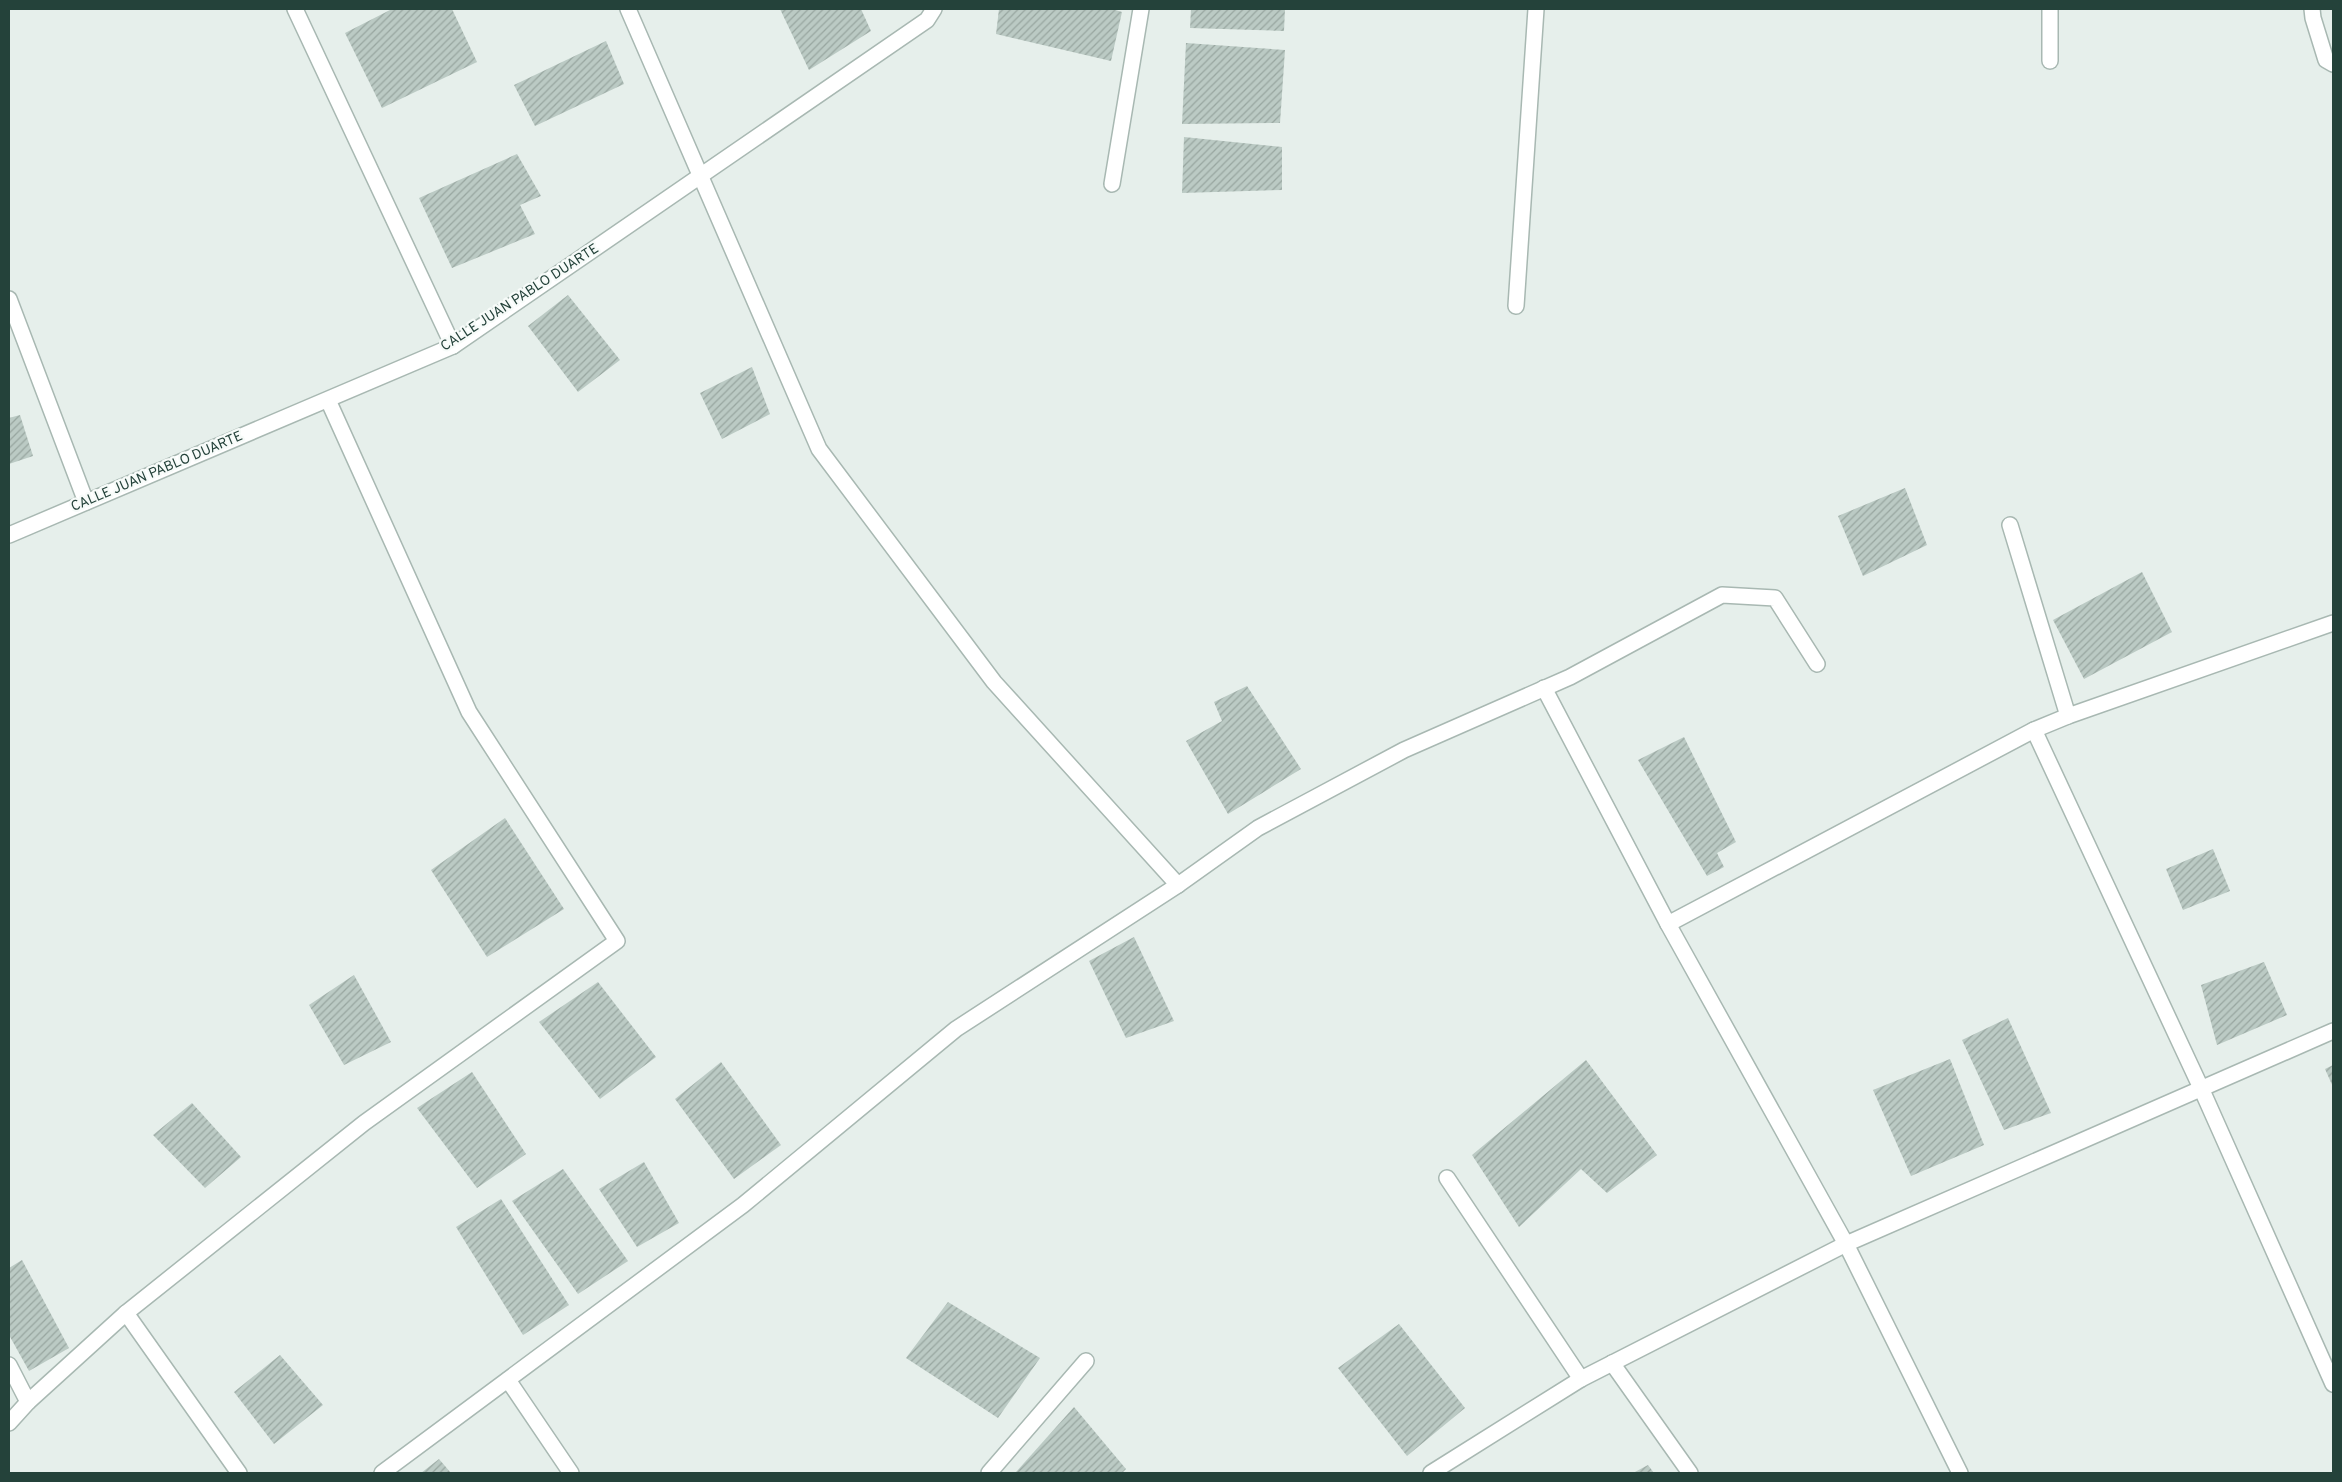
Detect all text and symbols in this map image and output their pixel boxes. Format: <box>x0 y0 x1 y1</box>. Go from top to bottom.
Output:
street label: CALLE JUAN PABLO DUARTE <box>438 241 602 355</box>
street label: CALLE JUAN PABLO DUARTE <box>69 428 245 516</box>

